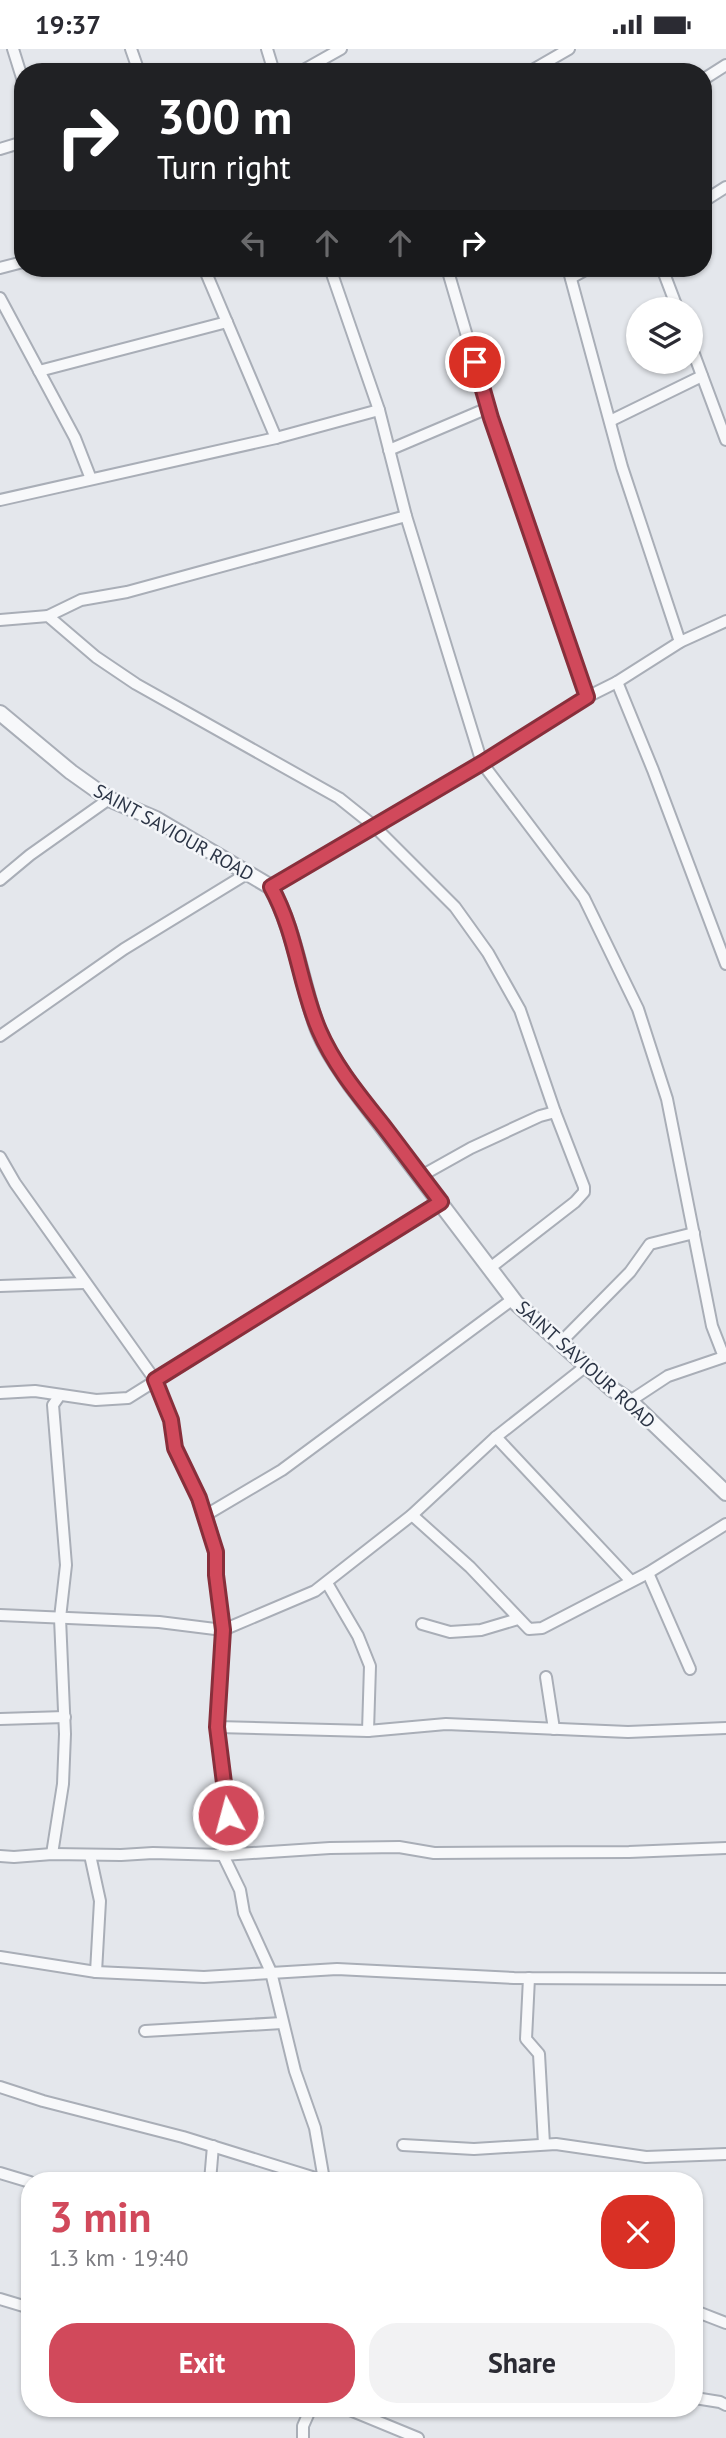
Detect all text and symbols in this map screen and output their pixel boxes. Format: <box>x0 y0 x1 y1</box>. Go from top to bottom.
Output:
text: 19:37 <box>35 8 101 41</box>
text: 300 m <box>157 84 292 148</box>
icon: right <box>42 91 133 182</box>
text: Turn right <box>157 146 291 188</box>
icon: left <box>235 224 273 262</box>
icon: ahead <box>308 224 346 262</box>
icon: ahead <box>381 224 419 262</box>
icon: right <box>454 224 492 262</box>
map controls <box>626 297 703 374</box>
button: layers <box>626 297 703 374</box>
pin <box>445 332 505 392</box>
icon: arrive <box>456 343 494 381</box>
street label: SAINT SAVIOUR ROAD <box>90 778 258 886</box>
street label: SAINT SAVIOUR ROAD <box>511 1295 661 1433</box>
position arrow <box>191 1778 265 1852</box>
text: 3 min <box>49 2189 151 2244</box>
button: close <box>601 2195 675 2269</box>
text: 1.3 km · 19:40 <box>49 2243 188 2272</box>
button: Exit <box>49 2323 355 2403</box>
button: Share <box>369 2323 675 2403</box>

